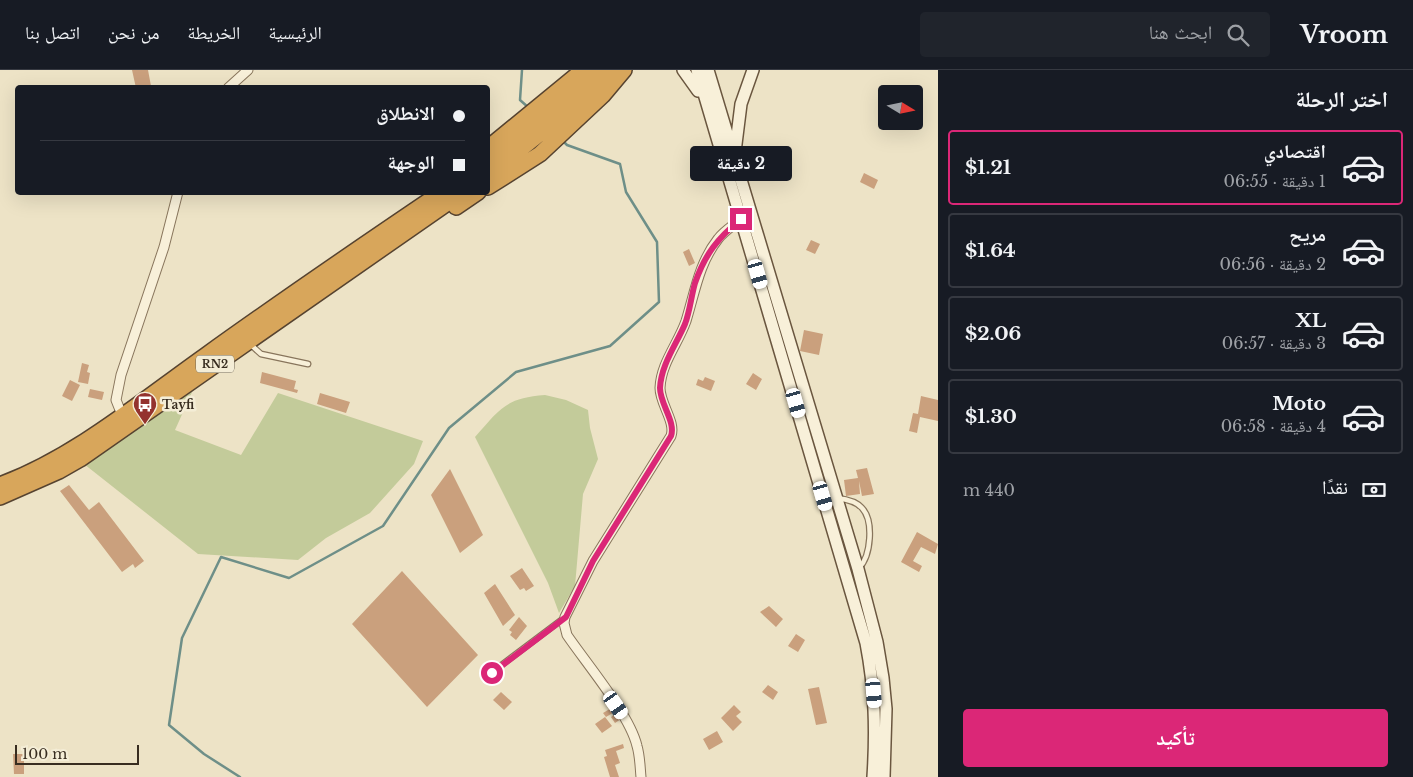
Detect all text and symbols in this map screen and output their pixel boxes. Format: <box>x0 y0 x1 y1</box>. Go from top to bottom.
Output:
search box <box>920 12 1270 57</box>
text: Vroom <box>1300 20 1388 49</box>
text: ابحث هنا <box>1149 21 1212 44</box>
icon: search <box>1224 21 1252 49</box>
text: اتصل بنا <box>25 22 80 44</box>
text: من نحن <box>108 22 159 44</box>
text: الخريطة <box>187 22 240 44</box>
text: الرئيسية <box>268 22 322 44</box>
north arrow <box>878 85 922 130</box>
map controls <box>878 85 923 130</box>
text: اختر الرحلة <box>1295 86 1388 113</box>
text: الانطلاق <box>376 102 435 125</box>
text: اقتصادي <box>1264 140 1326 163</box>
icon: car <box>1341 145 1386 190</box>
callout: 2 دقيقة <box>690 146 792 182</box>
text: الوجهة <box>387 151 435 174</box>
text: 2 دقيقة <box>717 153 765 173</box>
text: $1.21 <box>965 156 1011 179</box>
text: 1 دقيقة · 06:55 <box>1224 171 1326 191</box>
route end <box>730 208 752 230</box>
text: مريح <box>1289 223 1326 246</box>
icon: car <box>1341 228 1386 273</box>
text: $1.64 <box>965 239 1016 262</box>
text: 2 دقيقة · 06:56 <box>1220 254 1326 274</box>
car <box>746 258 769 290</box>
text: XL <box>1296 309 1326 332</box>
icon: car <box>1341 311 1386 356</box>
text: $2.06 <box>965 322 1021 345</box>
text: 3 دقيقة · 06:57 <box>1222 333 1326 353</box>
road number: RN2 <box>196 356 234 372</box>
car <box>784 387 807 419</box>
bus stop icon: Tayfi <box>132 391 158 425</box>
text: Moto <box>1272 392 1326 415</box>
icon: car <box>1341 394 1386 439</box>
place label: Tayfi <box>162 397 195 412</box>
text: $1.30 <box>965 405 1017 428</box>
text: 4 دقيقة · 06:58 <box>1221 416 1326 436</box>
text: نقدًا <box>1322 476 1348 499</box>
icon: cash <box>1360 476 1388 504</box>
car <box>811 480 834 512</box>
text: 440 m <box>963 480 1015 500</box>
route start <box>481 662 503 684</box>
car <box>865 677 882 709</box>
car <box>601 688 630 722</box>
button: تأكيد <box>963 709 1388 767</box>
scale bar <box>15 742 139 765</box>
text: 100 m <box>22 745 67 763</box>

